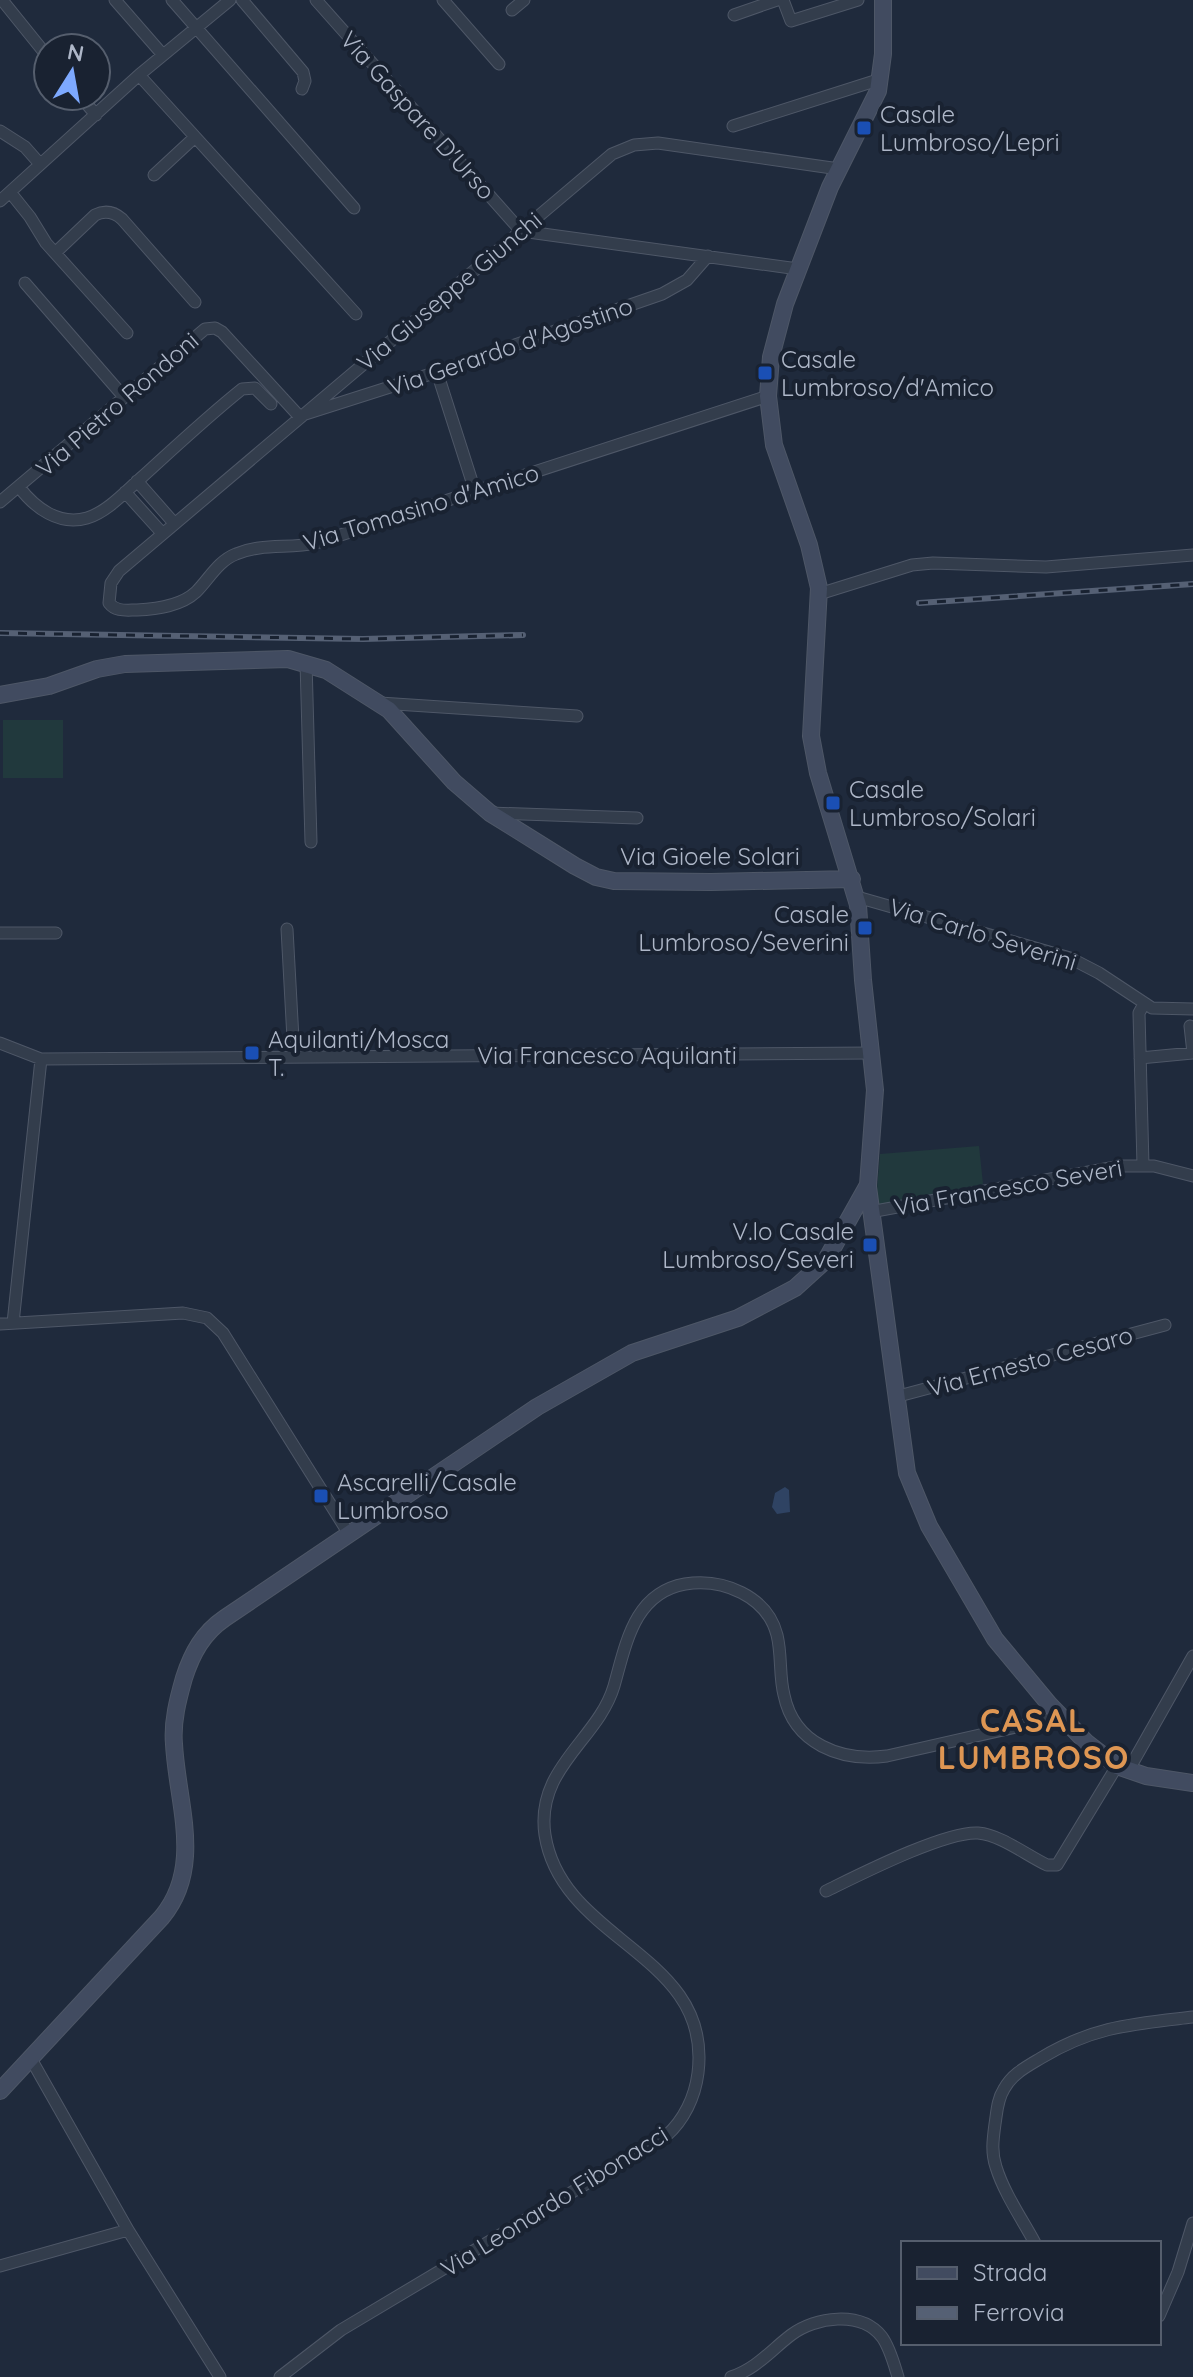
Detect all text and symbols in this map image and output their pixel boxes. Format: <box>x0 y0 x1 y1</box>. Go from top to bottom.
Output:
street label: Via Gaspare D'Urso <box>334 24 502 206</box>
north arrow <box>32 32 112 112</box>
text: N <box>65 37 86 68</box>
place label: Casale Lumbroso/Lepri <box>880 99 1060 157</box>
marker: Casale Lumbroso/Lepri <box>855 119 873 137</box>
street label: Via Giuseppe Giunchi <box>350 205 548 377</box>
street label: Via Gerardo d'Agostino <box>384 290 636 402</box>
street label: Via Pietro Rondoni <box>30 325 204 483</box>
place label: Casale Lumbroso/d'Amico <box>781 344 994 402</box>
marker: Casale Lumbroso/d'Amico <box>756 364 774 382</box>
street label: Via Tomasino d'Amico <box>300 457 542 557</box>
place label: Casale Lumbroso/Solari <box>849 774 1036 832</box>
marker: Casale Lumbroso/Solari <box>824 794 842 812</box>
street label: Via Gioele Solari <box>620 841 800 871</box>
street label: Via Carlo Severini <box>886 891 1080 977</box>
place label: Casale Lumbroso/Severini <box>638 899 849 957</box>
marker: Casale Lumbroso/Severini <box>856 919 874 937</box>
place label: Aquilanti/Mosca T. <box>268 1024 449 1082</box>
street label: Via Francesco Aquilanti <box>477 1040 737 1070</box>
marker: Aquilanti/Mosca T. <box>243 1044 261 1062</box>
street label: Via Francesco Severi <box>892 1152 1124 1222</box>
place label: V.lo Casale Lumbroso/Severi <box>662 1216 854 1274</box>
marker: V.lo Casale Lumbroso/Severi <box>861 1236 879 1254</box>
street label: Via Ernesto Cesaro <box>924 1319 1136 1403</box>
place label: Ascarelli/Casale Lumbroso <box>337 1467 517 1525</box>
marker: Ascarelli/Casale Lumbroso <box>312 1487 330 1505</box>
district label: CASAL LUMBROSO <box>938 1700 1130 1777</box>
street label: Via Leonardo Fibonacci <box>435 2119 673 2283</box>
legend <box>901 2241 1161 2345</box>
text: Strada <box>973 2257 1047 2287</box>
text: Ferrovia <box>973 2297 1065 2327</box>

